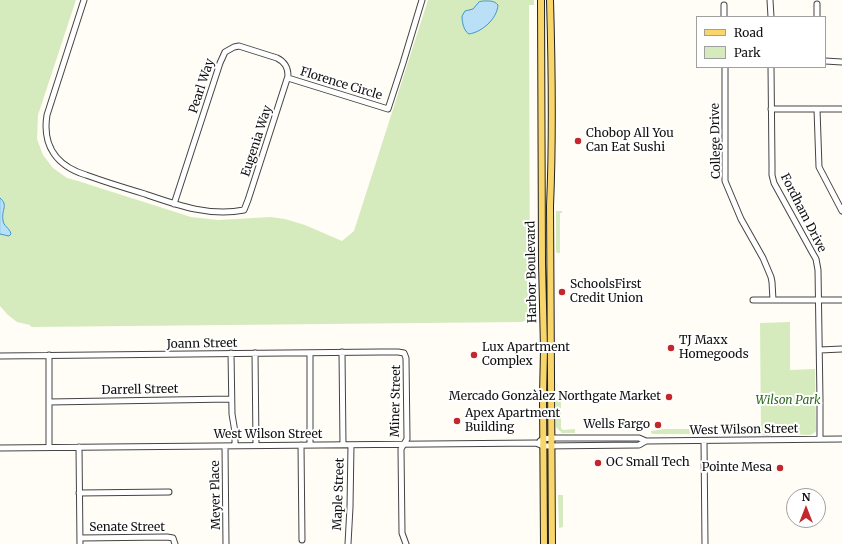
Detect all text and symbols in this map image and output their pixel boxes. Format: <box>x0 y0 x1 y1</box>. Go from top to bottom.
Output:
legend <box>696 16 826 68</box>
text: Road <box>734 25 763 40</box>
text: Park <box>734 45 761 60</box>
street label: Pearl Way <box>186 57 218 115</box>
street label: Florence Circle <box>298 65 384 103</box>
street label: College Drive <box>708 103 724 179</box>
street label: Eugenia Way <box>239 104 275 178</box>
place label: Chobop All You Can Eat Sushi <box>586 127 674 155</box>
marker: Chobop All You Can Eat Sushi <box>573 136 583 146</box>
street label: Fordham Drive <box>777 171 829 255</box>
street label: Harbor Boulevard <box>524 221 540 323</box>
place label: SchoolsFirst Credit Union <box>570 278 643 306</box>
marker: SchoolsFirst Credit Union <box>557 287 567 297</box>
place label: TJ Maxx Homegoods <box>679 334 749 362</box>
street label: Joann Street <box>166 336 238 352</box>
place label: Lux Apartment Complex <box>482 341 570 369</box>
marker: TJ Maxx Homegoods <box>666 343 676 353</box>
marker: Lux Apartment Complex <box>469 350 479 360</box>
street label: Miner Street <box>388 365 404 437</box>
street label: Darrell Street <box>101 382 179 398</box>
place label: Mercado Gonzàlez Northgate Market <box>449 390 661 404</box>
marker: Mercado Gonzàlez Northgate Market <box>664 392 674 402</box>
park label: Wilson Park <box>756 394 820 408</box>
place label: Apex Apartment Building <box>465 407 560 435</box>
marker: Apex Apartment Building <box>452 416 462 426</box>
place label: Wells Fargo <box>584 418 650 432</box>
marker: Wells Fargo <box>653 420 663 430</box>
street label: West Wilson Street <box>690 422 798 438</box>
street label: West Wilson Street <box>214 428 322 442</box>
place label: OC Small Tech <box>606 456 690 470</box>
street label: Maple Street <box>331 457 347 531</box>
marker: OC Small Tech <box>593 458 603 468</box>
street label: Meyer Place <box>208 460 224 530</box>
place label: Pointe Mesa <box>702 461 772 475</box>
marker: Pointe Mesa <box>775 463 785 473</box>
north arrow <box>786 488 826 528</box>
text: N <box>802 490 810 504</box>
street label: Senate Street <box>89 521 165 535</box>

